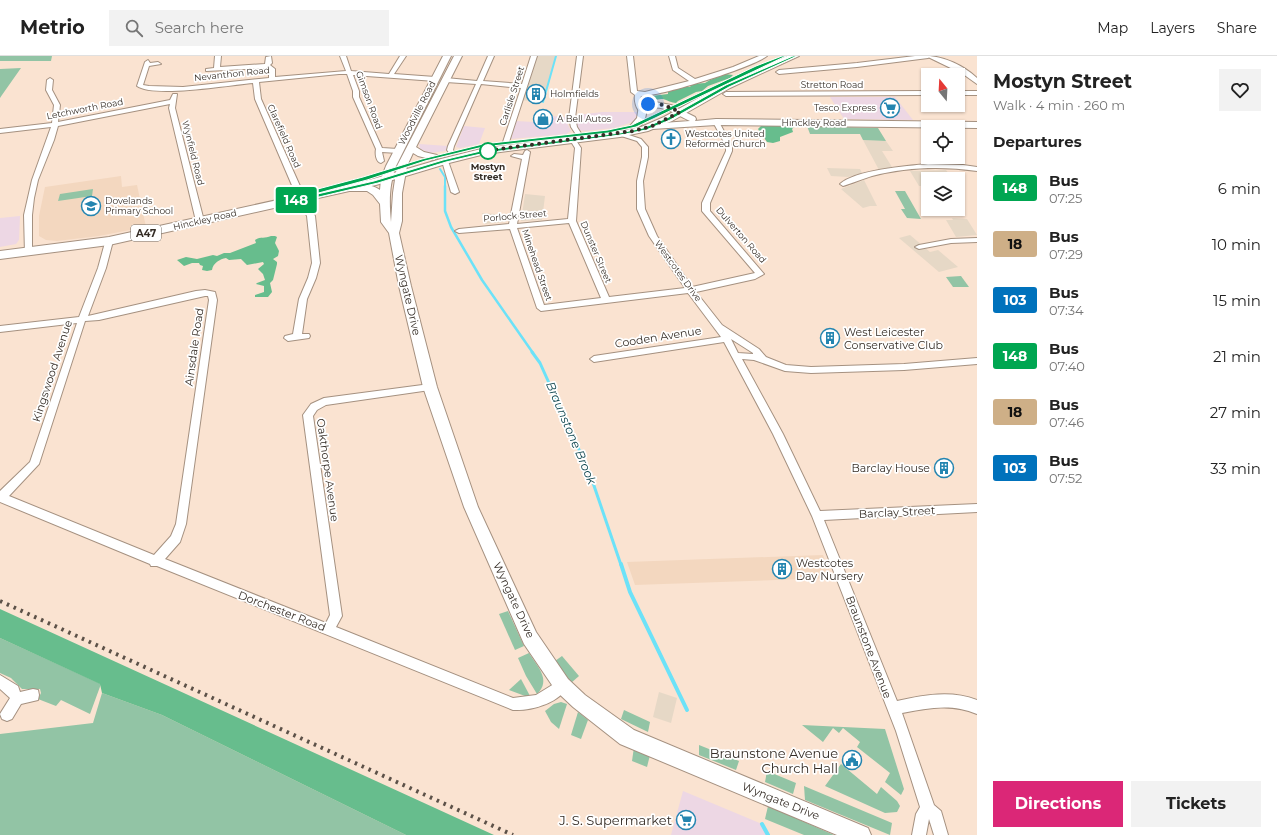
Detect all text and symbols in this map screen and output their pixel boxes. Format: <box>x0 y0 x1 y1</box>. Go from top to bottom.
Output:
search box <box>109 10 389 46</box>
text: Metrio <box>20 16 85 39</box>
icon: search <box>123 17 145 39</box>
text: Search here <box>155 18 244 37</box>
text: Map <box>1097 19 1128 37</box>
text: Layers <box>1150 19 1195 37</box>
text: Share <box>1217 19 1257 37</box>
street label: Nevanthon Road <box>194 64 270 83</box>
street label: Carlisle Street <box>497 64 526 127</box>
north arrow <box>921 68 965 112</box>
map controls <box>921 68 965 216</box>
street label: Gimson Road <box>354 69 385 130</box>
button: heart <box>1219 69 1261 111</box>
text: Mostyn Street <box>993 70 1132 93</box>
street label: Woodville Road <box>396 79 437 147</box>
street label: Stretton Road <box>801 79 863 90</box>
building icon: Holmfields <box>525 83 547 105</box>
place label: Holmfields <box>550 88 599 99</box>
your location <box>638 94 658 114</box>
street label: Letchworth Road <box>46 96 124 121</box>
supermarket icon: Tesco Express <box>879 97 901 119</box>
text: Walk · 4 min · 260 m <box>993 97 1125 113</box>
street label: Clarefield Road <box>266 102 303 169</box>
place label: Tesco Express <box>814 102 877 113</box>
shop icon: A Bell Autos <box>532 108 554 130</box>
place label: A Bell Autos <box>557 113 612 124</box>
street label: Hinckley Road <box>782 117 846 128</box>
street label: Wynfield Road <box>180 119 207 186</box>
button: locate <box>921 120 965 164</box>
church icon: Westcotes United Reformed Church <box>660 128 682 150</box>
place label: Westcotes United Reformed Church <box>685 128 766 149</box>
text: Departures <box>993 132 1082 151</box>
marker: Mostyn Street <box>479 142 497 160</box>
place label: Mostyn Street <box>471 161 505 182</box>
text: Bus <box>1049 171 1079 190</box>
button: layers <box>921 172 965 216</box>
text: 148 <box>1003 179 1027 197</box>
text: 6 min <box>1218 179 1261 198</box>
line badge: 148 <box>273 187 319 213</box>
text: 07:25 <box>1049 190 1082 206</box>
text: 148 <box>284 191 308 209</box>
school or university icon: Dovelands Primary School <box>80 195 102 217</box>
place label: Dovelands Primary School <box>105 195 173 216</box>
street label: Dulverton Road <box>714 204 769 265</box>
street label: Hinckley Road <box>172 207 238 232</box>
street label: Porlock Street <box>483 207 547 224</box>
street label: Dunster Street <box>578 219 615 285</box>
road number: A47 <box>131 225 161 241</box>
text: Bus <box>1049 227 1079 246</box>
street label: Minehead Street <box>520 228 555 302</box>
text: 18 <box>1008 235 1022 253</box>
text: 10 min <box>1212 235 1261 254</box>
street label: Westcotes Drive <box>653 238 705 304</box>
text: 07:29 <box>1049 246 1083 262</box>
street label: Wyngate Drive <box>392 253 424 337</box>
text: Bus <box>1049 283 1079 302</box>
text: 103 <box>1003 291 1027 309</box>
text: 15 min <box>1213 291 1261 310</box>
text: 07:34 <box>1049 302 1084 318</box>
street label: Ainsdale Road <box>182 307 206 387</box>
street label: Kingswood Avenue <box>29 318 75 424</box>
street label: Cooden Avenue <box>614 323 703 351</box>
place label: West Leicester Conservative Club <box>844 325 943 352</box>
building icon: West Leicester Conservative Club <box>819 327 841 349</box>
text: Bus <box>1049 339 1079 358</box>
text: 148 <box>1003 347 1027 365</box>
text: 21 min <box>1213 347 1261 366</box>
text: 07:40 <box>1049 358 1085 374</box>
water label: Braunstone Brook <box>543 379 600 487</box>
text: Bus <box>1049 395 1079 414</box>
text: 18 <box>1008 403 1022 421</box>
text: 27 min <box>1210 403 1261 422</box>
text: 07:46 <box>1049 414 1084 430</box>
street label: Oakthorpe Avenue <box>314 418 342 523</box>
text: Bus <box>1049 451 1079 470</box>
building icon: Barclay House <box>933 457 955 479</box>
text: 103 <box>1003 459 1027 477</box>
text: 33 min <box>1210 459 1261 478</box>
place label: Barclay House <box>852 461 930 475</box>
text: 07:52 <box>1049 470 1082 486</box>
street label: Barclay Street <box>858 503 936 521</box>
place label: Westcotes Day Nursery <box>796 556 863 583</box>
building icon: Westcotes Day Nursery <box>771 558 793 580</box>
street label: Wyngate Drive <box>490 560 538 641</box>
street label: Dorchester Road <box>236 588 328 634</box>
street label: Braunstone Avenue <box>843 594 895 701</box>
place label: Braunstone Avenue Church Hall <box>710 745 838 776</box>
public building icon: Braunstone Avenue Church Hall <box>841 749 863 771</box>
street label: Wyngate Drive <box>740 779 822 823</box>
button: Directions <box>993 781 1123 827</box>
button: Tickets <box>1131 781 1261 827</box>
supermarket icon: J. S. Supermarket <box>675 809 697 831</box>
place label: J. S. Supermarket <box>558 812 672 828</box>

